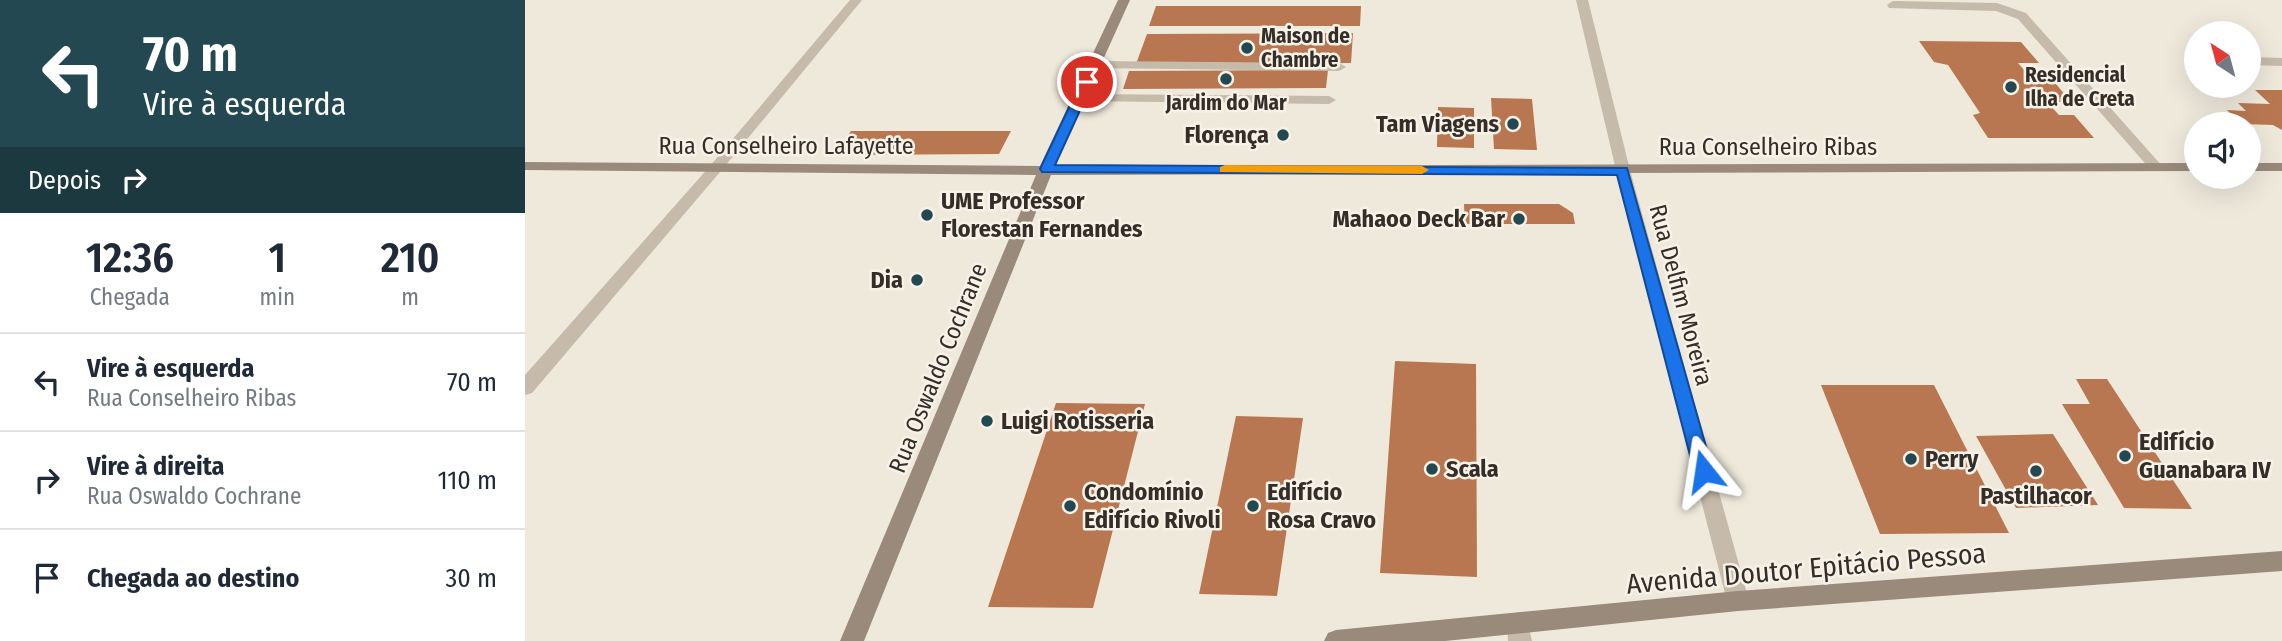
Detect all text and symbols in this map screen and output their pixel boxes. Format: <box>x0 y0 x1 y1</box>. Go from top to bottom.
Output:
north arrow <box>2184 21 2261 98</box>
map controls <box>2184 21 2261 189</box>
place label: Maison de Chambre <box>1261 23 1350 73</box>
text: 70 m <box>143 25 238 84</box>
icon: left <box>28 28 119 119</box>
marker: Maison de Chambre <box>1239 40 1255 56</box>
pin <box>1057 52 1117 112</box>
place label: Residencial Ilha de Creta <box>2025 62 2135 112</box>
icon: arrive <box>1068 63 1106 101</box>
marker: Jardim do Mar <box>1218 71 1234 87</box>
marker: Residencial Ilha de Creta <box>2003 79 2019 95</box>
text: Vire à esquerda <box>143 85 346 123</box>
place label: Jardim do Mar <box>1164 90 1287 116</box>
place label: Tam Viagens <box>1376 110 1499 138</box>
button: sound <box>2184 112 2261 189</box>
marker: Tam Viagens <box>1505 116 1521 132</box>
place label: Florença <box>1184 121 1269 149</box>
marker: Florença <box>1275 127 1291 143</box>
street label: Rua Conselheiro Lafayette <box>658 132 914 160</box>
street label: Rua Conselheiro Ribas <box>1659 133 1877 161</box>
icon: right <box>115 161 153 199</box>
text: Depois <box>28 165 101 196</box>
place label: UME Professor Florestan Fernandes <box>941 187 1143 243</box>
street label: Rua Delfim Moreira <box>1643 201 1719 389</box>
place label: Mahaoo Deck Bar <box>1332 205 1505 233</box>
marker: UME Professor Florestan Fernandes <box>919 207 935 223</box>
marker: Mahaoo Deck Bar <box>1511 211 1527 227</box>
text: 12:36 <box>86 233 174 283</box>
text: 1 <box>269 233 286 283</box>
text: 210 <box>381 233 439 283</box>
street label: Rua Oswaldo Cochrane <box>883 259 993 477</box>
place label: Dia <box>871 266 903 294</box>
marker: Dia <box>909 272 925 288</box>
text: Chegada <box>90 283 170 311</box>
text: min <box>259 283 295 311</box>
text: m <box>401 283 419 311</box>
text: Vire à esquerda <box>87 353 254 384</box>
icon: left <box>28 363 66 401</box>
text: 70 m <box>447 367 497 398</box>
text: Rua Conselheiro Ribas <box>87 384 296 412</box>
place label: Luigi Rotisseria <box>1001 407 1154 435</box>
marker: Luigi Rotisseria <box>979 413 995 429</box>
place label: Edifício Guanabara IV <box>2139 428 2271 484</box>
position arrow <box>1667 434 1741 508</box>
place label: Perry <box>1925 445 1979 473</box>
marker: Edifício Guanabara IV <box>2117 448 2133 464</box>
text: Vire à direita <box>87 451 225 482</box>
marker: Perry <box>1903 451 1919 467</box>
place label: Scala <box>1446 455 1499 483</box>
icon: right <box>28 461 66 499</box>
marker: Scala <box>1424 461 1440 477</box>
marker: Pastilhacor <box>2028 463 2044 479</box>
text: 110 m <box>437 465 497 496</box>
place label: Condomínio Edifício Rivoli <box>1084 478 1221 534</box>
place label: Edifício Rosa Cravo <box>1267 478 1376 534</box>
text: Rua Oswaldo Cochrane <box>87 482 301 510</box>
place label: Pastilhacor <box>1980 482 2092 510</box>
marker: Condomínio Edifício Rivoli <box>1062 498 1078 514</box>
marker: Edifício Rosa Cravo <box>1245 498 1261 514</box>
street label: Avenida Doutor Epitácio Pessoa <box>1625 536 1987 601</box>
icon: arrive <box>28 559 66 597</box>
text: Chegada ao destino <box>87 563 299 594</box>
text: 30 m <box>446 563 497 594</box>

